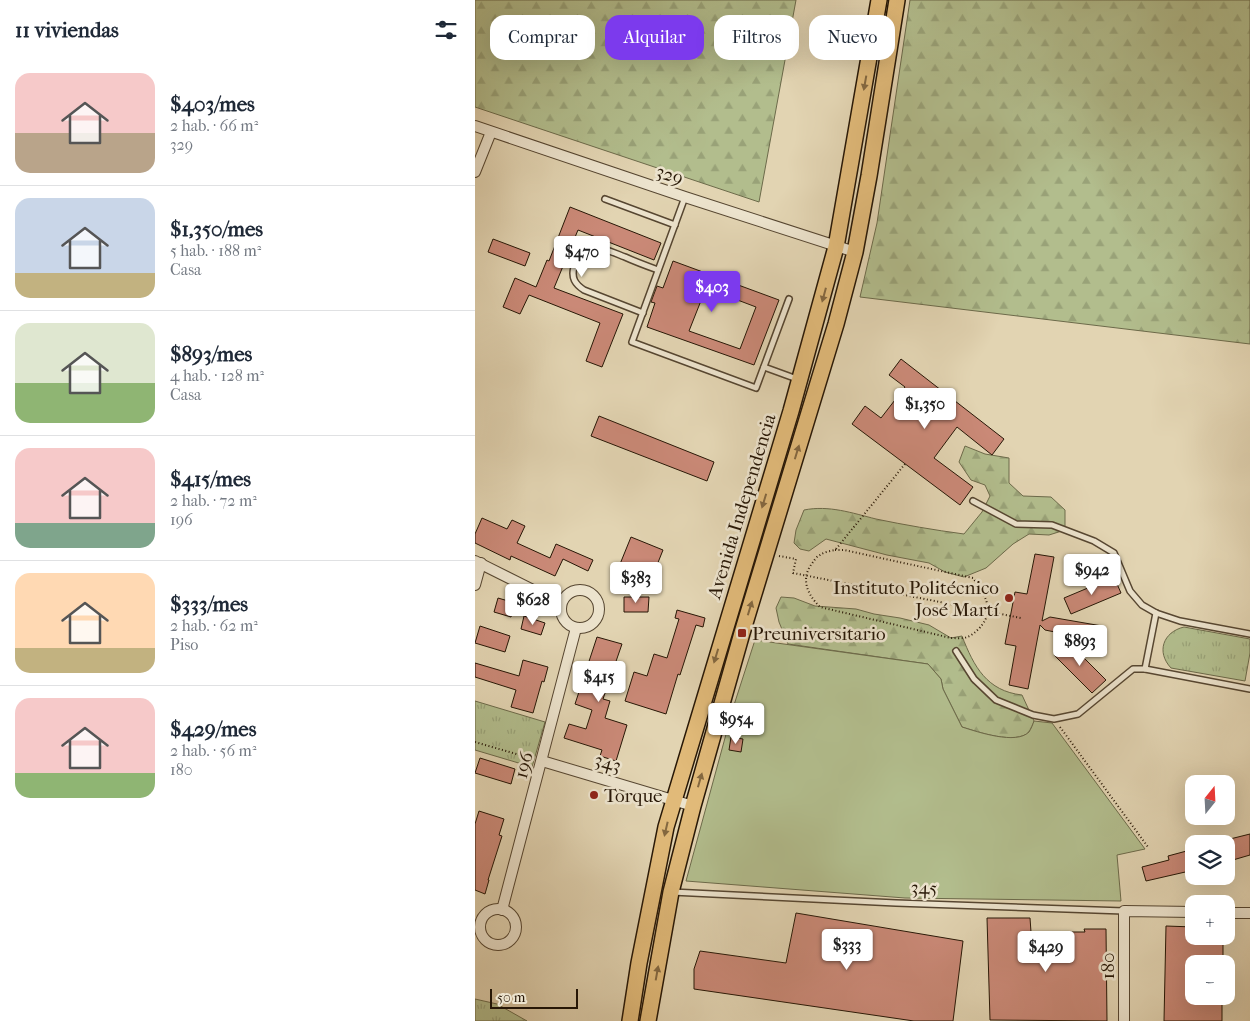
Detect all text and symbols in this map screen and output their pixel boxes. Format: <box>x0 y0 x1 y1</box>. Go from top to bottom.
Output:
chip: Comprar <box>490 15 595 60</box>
chip: Alquilar <box>605 15 704 60</box>
chip: Filtros <box>714 15 799 60</box>
chip: Nuevo <box>809 15 895 60</box>
icon: filters <box>432 16 460 44</box>
text: 11 viviendas <box>15 18 119 42</box>
one-way arrow <box>860 75 868 91</box>
text: $403/mes <box>170 92 255 116</box>
icon: home <box>55 93 115 153</box>
text: 2 hab. · 66 m² <box>170 116 258 135</box>
text: 329 <box>170 135 193 154</box>
street label: 329 <box>653 160 686 190</box>
text: $1,350/mes <box>170 217 263 241</box>
icon: home <box>55 218 115 278</box>
pin: $470 <box>552 236 612 278</box>
text: 5 hab. · 188 m² <box>170 241 261 260</box>
text: $470 <box>565 242 599 261</box>
text: Casa <box>170 260 201 279</box>
pin: $403 <box>682 270 742 313</box>
text: $403 <box>695 277 729 296</box>
one-way arrow <box>820 287 828 302</box>
text: $893/mes <box>170 342 252 366</box>
icon: home <box>55 343 115 403</box>
text: 4 hab. · 128 m² <box>170 366 264 385</box>
text: Casa <box>170 385 201 404</box>
pin: $1,350 <box>884 388 966 430</box>
text: $1,350 <box>905 394 945 413</box>
street label: Avenida Independencia <box>703 411 781 602</box>
one-way arrow <box>794 444 802 459</box>
text: $415/mes <box>170 467 251 491</box>
icon: home <box>55 468 115 528</box>
text: 2 hab. · 72 m² <box>170 491 257 510</box>
one-way arrow <box>760 494 768 509</box>
text: 196 <box>170 510 193 529</box>
pin: $942 <box>1062 554 1122 596</box>
text: $942 <box>1075 560 1109 579</box>
pin: $383 <box>606 562 666 604</box>
text: $383 <box>621 568 651 587</box>
place label: Instituto Politécnico José Martí <box>833 577 999 621</box>
pin: $628 <box>503 584 563 626</box>
text: $628 <box>516 590 550 609</box>
text: $333/mes <box>170 592 248 616</box>
marker: Instituto Politécnico José Martí <box>1003 592 1015 604</box>
icon: home <box>55 593 115 653</box>
one-way arrow <box>746 600 754 615</box>
text: 2 hab. · 62 m² <box>170 616 258 635</box>
place label: Preuniversitario <box>752 623 886 645</box>
pin: $893 <box>1050 624 1110 667</box>
marker: Preuniversitario <box>736 627 748 639</box>
text: $893 <box>1064 631 1096 650</box>
text: Piso <box>170 635 198 654</box>
one-way arrow <box>712 649 720 664</box>
pin: $415 <box>569 660 629 703</box>
text: $415 <box>584 667 614 686</box>
pin: $954 <box>706 702 766 745</box>
text: $954 <box>719 709 753 728</box>
text: $429/mes <box>170 717 256 741</box>
icon: home <box>55 718 115 778</box>
text: 2 hab. · 56 m² <box>170 741 256 760</box>
street label: 196 <box>510 749 538 781</box>
street label: 343 <box>592 749 624 777</box>
text: 180 <box>170 760 193 779</box>
one-way arrow <box>696 773 704 788</box>
north arrow <box>1185 775 1235 825</box>
map controls <box>1185 775 1235 1005</box>
place label: Torque <box>604 785 662 807</box>
marker: Torque <box>588 789 600 801</box>
one-way arrow <box>662 821 670 836</box>
button: layers <box>1185 835 1235 885</box>
street label: 345 <box>910 877 938 899</box>
button: + <box>1185 895 1235 945</box>
pin: $333 <box>817 928 877 971</box>
pin: $429 <box>1016 930 1076 973</box>
text: $333 <box>833 935 861 954</box>
text: $429 <box>1029 937 1063 956</box>
street label: 180 <box>1097 953 1119 979</box>
button: − <box>1185 955 1235 1005</box>
one-way arrow <box>653 965 661 981</box>
scale bar <box>490 986 577 1009</box>
text: 50 m <box>497 989 525 1006</box>

